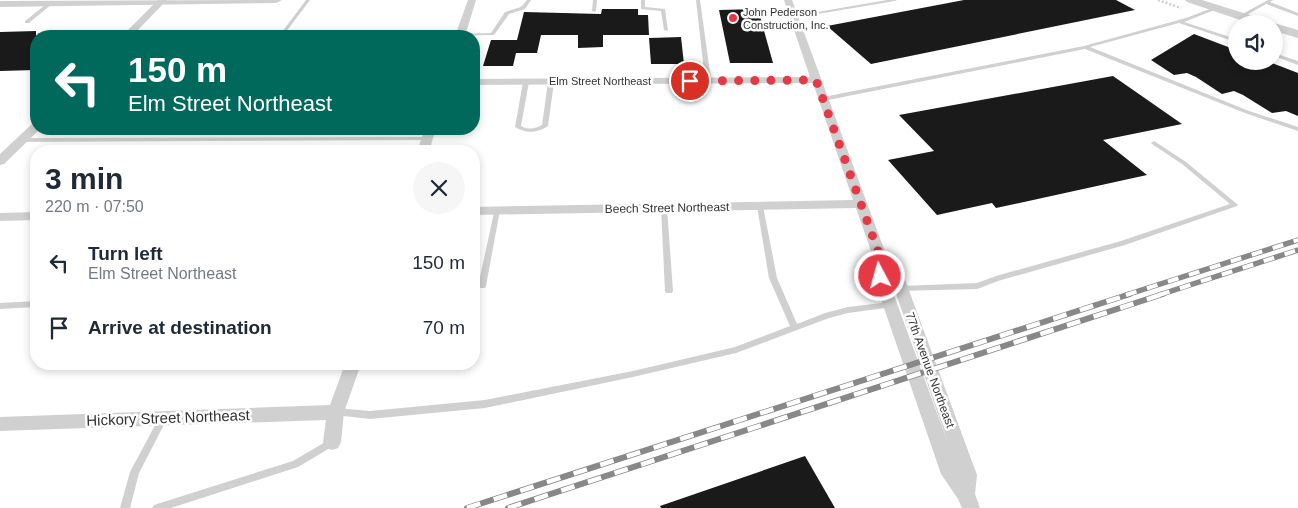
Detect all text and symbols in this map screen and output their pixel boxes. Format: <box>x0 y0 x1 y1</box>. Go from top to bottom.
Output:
place label: John Pederson Construction, Inc. <box>743 6 829 31</box>
marker: John Pederson Construction, Inc. <box>727 12 739 24</box>
map controls <box>1228 15 1283 70</box>
button: sound <box>1228 15 1283 70</box>
icon: left <box>45 50 110 115</box>
text: 150 m <box>128 50 227 89</box>
pin <box>669 60 711 102</box>
icon: arrive <box>676 67 704 95</box>
street label: Elm Street Northeast <box>549 75 651 87</box>
text: Elm Street Northeast <box>128 91 332 116</box>
text: 3 min <box>45 162 123 195</box>
button: close <box>413 162 465 214</box>
text: 220 m · 07:50 <box>45 198 144 215</box>
street label: Beech Street Northeast <box>605 200 730 216</box>
text: Turn left <box>88 243 163 264</box>
icon: left <box>45 249 73 277</box>
position arrow <box>853 249 905 301</box>
text: 150 m <box>412 252 465 273</box>
text: Elm Street Northeast <box>88 265 237 282</box>
street label: 77th Avenue Northeast <box>903 310 958 430</box>
icon: arrive <box>45 314 73 342</box>
text: Arrive at destination <box>88 317 272 338</box>
text: 70 m <box>423 317 465 338</box>
street label: Hickory Street Northeast <box>86 406 251 429</box>

